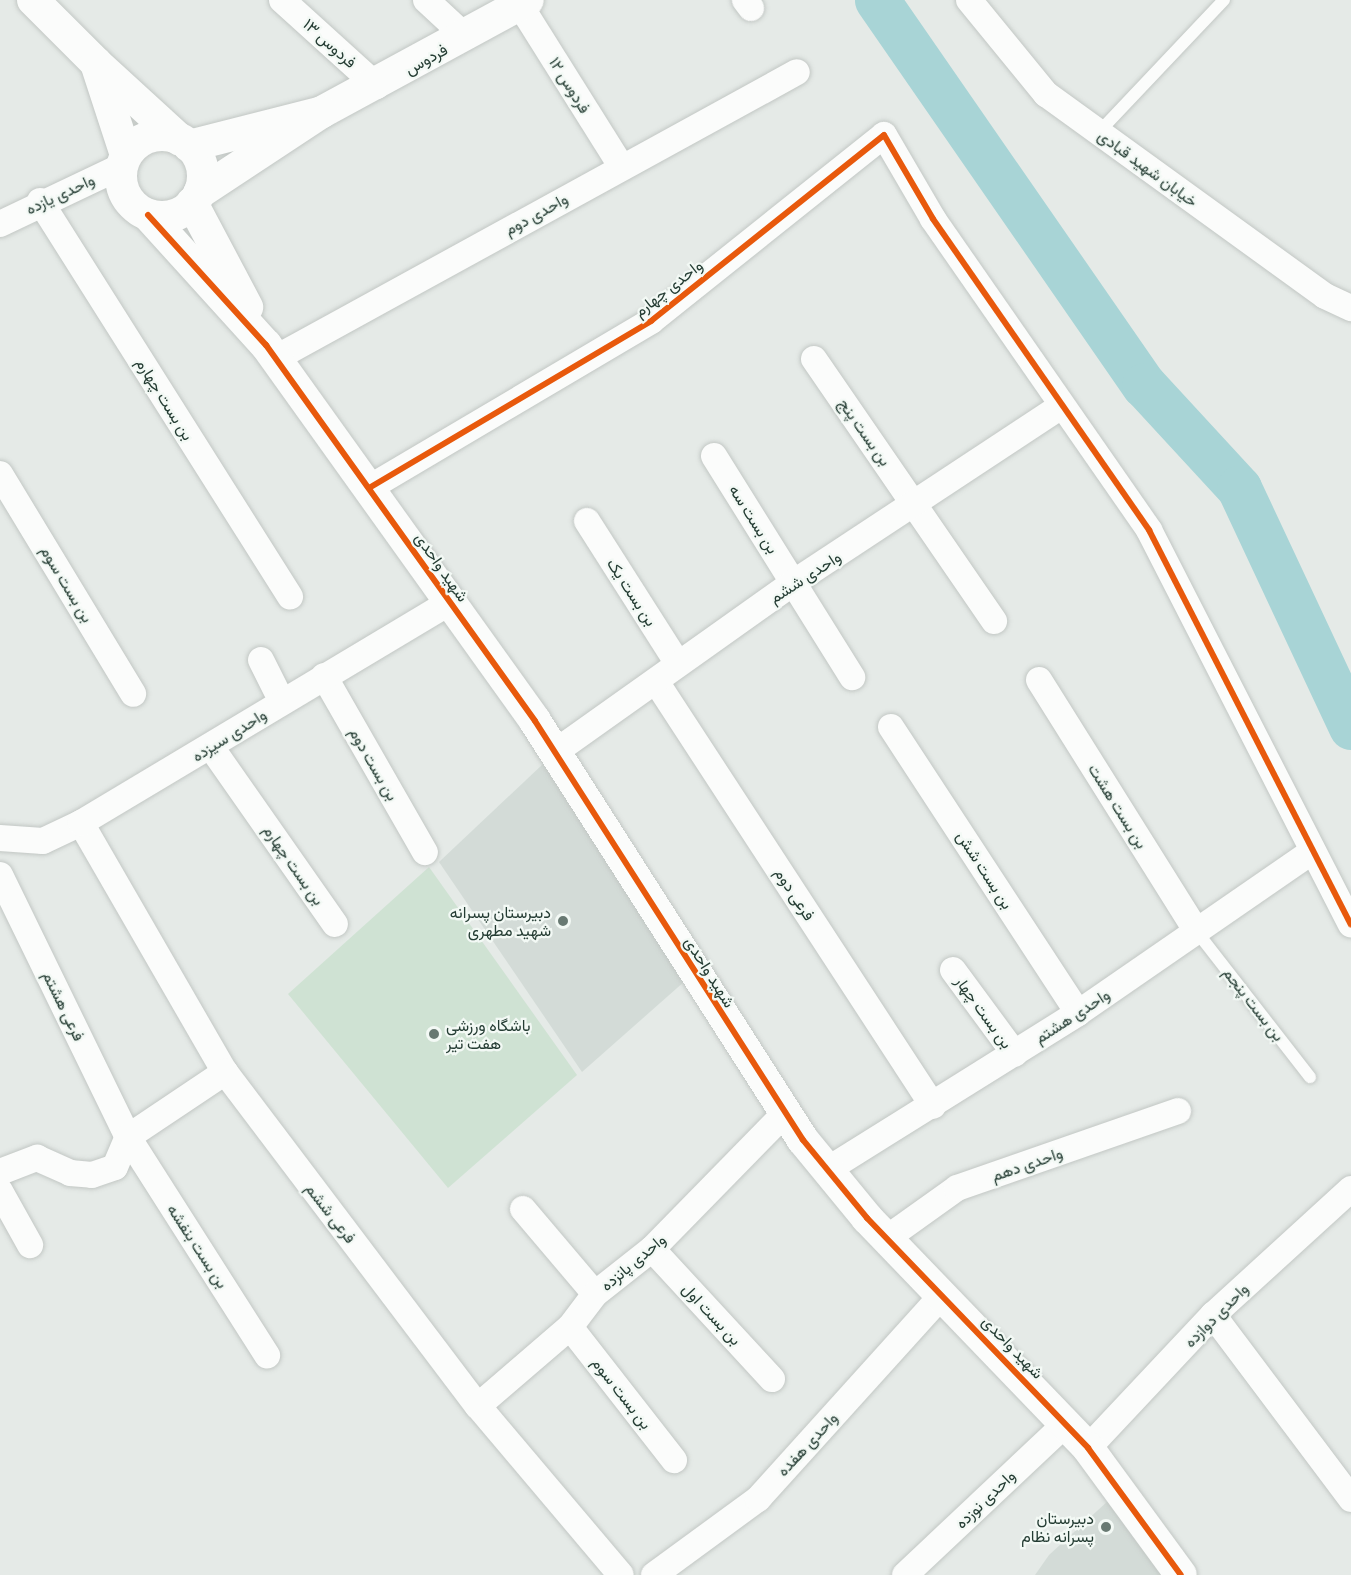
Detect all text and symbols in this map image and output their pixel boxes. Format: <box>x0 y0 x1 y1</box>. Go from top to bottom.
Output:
street label: فردوس ۱۳ <box>300 14 360 72</box>
street label: فردوس <box>401 39 451 79</box>
street label: فردوس ۱۲ <box>545 53 595 117</box>
street label: خیابان شهید قبادی <box>1094 125 1202 211</box>
street label: واحدی یازده <box>23 170 97 218</box>
street label: واحدی دوم <box>501 189 571 239</box>
street label: واحدی چهارم <box>630 255 706 321</box>
street label: بن بست چهارم <box>132 354 198 444</box>
street label: بن بست پنج <box>835 395 895 469</box>
street label: بن بست سه <box>725 481 783 557</box>
street label: شهید واحدی <box>411 529 473 605</box>
street label: بن بست سوم <box>37 542 97 626</box>
street label: واحدی ششم <box>766 547 844 607</box>
street label: بن بست یک <box>603 555 661 629</box>
street label: واحدی سیزده <box>188 705 270 765</box>
street label: بن بست دوم <box>345 724 403 804</box>
street label: بن بست هشت <box>1084 760 1152 852</box>
street label: بن بست چهارم <box>259 821 329 909</box>
street label: بن بست شش <box>953 827 1017 913</box>
street label: فرعی دوم <box>771 864 819 924</box>
place label: دبیرستان پسرانه شهید مطهری <box>450 902 551 940</box>
marker: دبیرستان پسرانه شهید مطهری <box>556 914 570 928</box>
street label: شهید واحدی <box>681 933 739 1011</box>
street label: بن بست پنجم <box>1219 963 1289 1045</box>
street label: فرعی هشتم <box>39 968 89 1044</box>
street label: بن بست چهار <box>951 972 1017 1052</box>
street label: واحدی هشتم <box>1031 985 1113 1047</box>
place label: باشگاه ورزشی هفت تیر <box>446 1015 531 1053</box>
marker: باشگاه ورزشی هفت تیر <box>427 1027 441 1041</box>
street label: واحدی دهم <box>989 1143 1065 1185</box>
street label: فرعی ششم <box>302 1179 360 1247</box>
street label: بن بست بنفشه <box>164 1200 232 1292</box>
street label: واحدی پانزده <box>597 1229 669 1295</box>
street label: بن بست اول <box>678 1279 746 1349</box>
street label: واحدی دوازده <box>1180 1279 1252 1351</box>
street label: شهید واحدی <box>978 1312 1048 1382</box>
street label: بن بست سوم <box>588 1353 656 1433</box>
street label: واحدی هفده <box>773 1408 841 1480</box>
street label: واحدی نوزده <box>951 1466 1019 1532</box>
place label: دبیرستان پسرانه نظام <box>1021 1508 1094 1546</box>
marker: دبیرستان پسرانه نظام <box>1099 1520 1113 1534</box>

